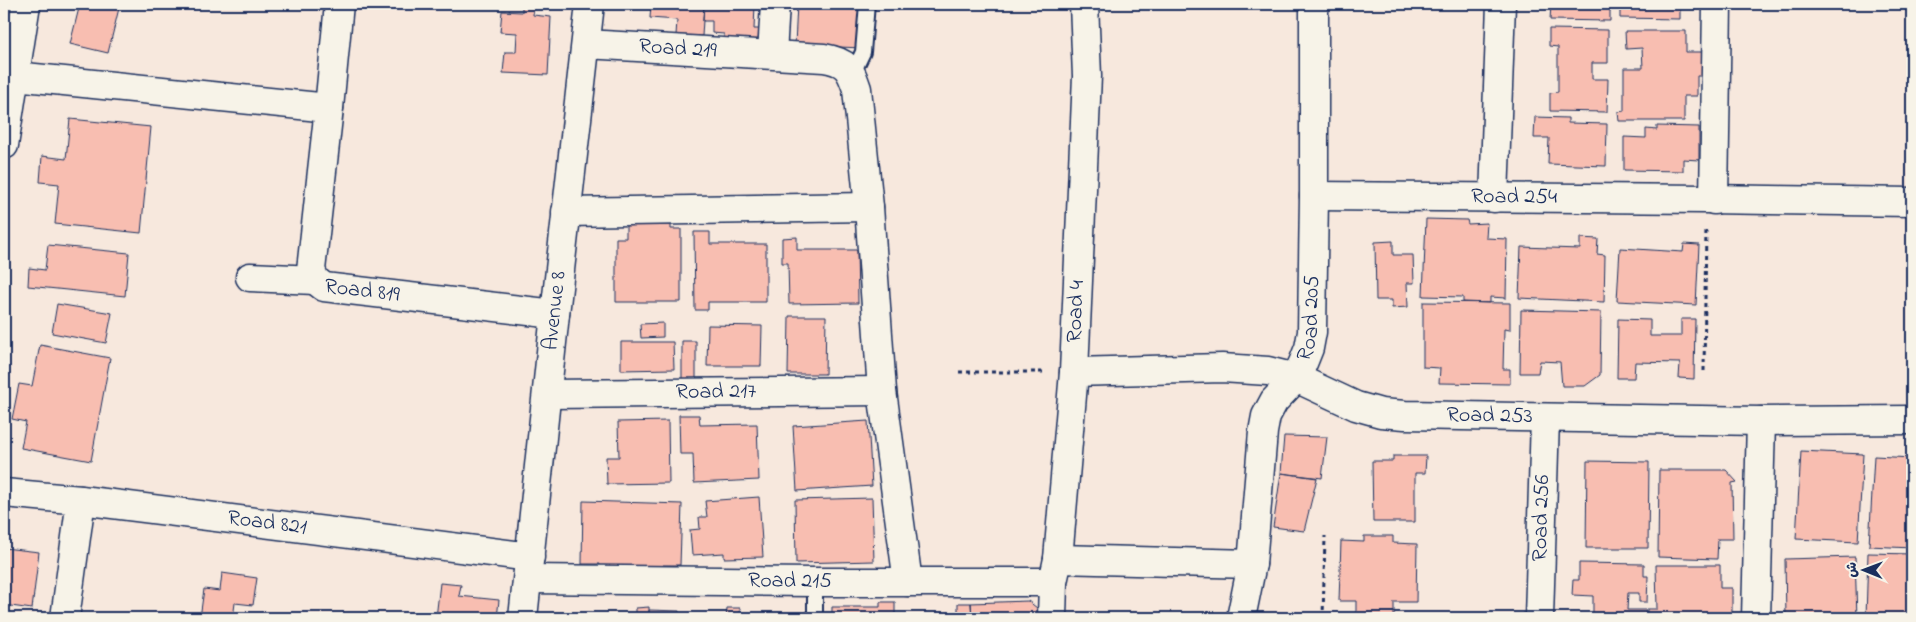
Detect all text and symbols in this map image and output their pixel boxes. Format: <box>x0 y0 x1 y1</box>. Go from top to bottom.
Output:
street label: Road 219 <box>638 31 718 68</box>
street label: Road 254 <box>1471 181 1557 214</box>
street label: Avenue 8 <box>535 269 576 352</box>
street label: Road 819 <box>323 271 402 312</box>
street label: Road 205 <box>1289 275 1329 367</box>
street label: Road 4 <box>1059 279 1094 343</box>
street label: Road 217 <box>676 376 756 409</box>
street label: Road 253 <box>1446 400 1533 433</box>
street label: Road 256 <box>1525 474 1559 562</box>
street label: Road 821 <box>226 503 309 545</box>
north arrow <box>1838 544 1888 594</box>
text: ش <box>1842 562 1863 578</box>
street label: Road 215 <box>748 565 832 598</box>

